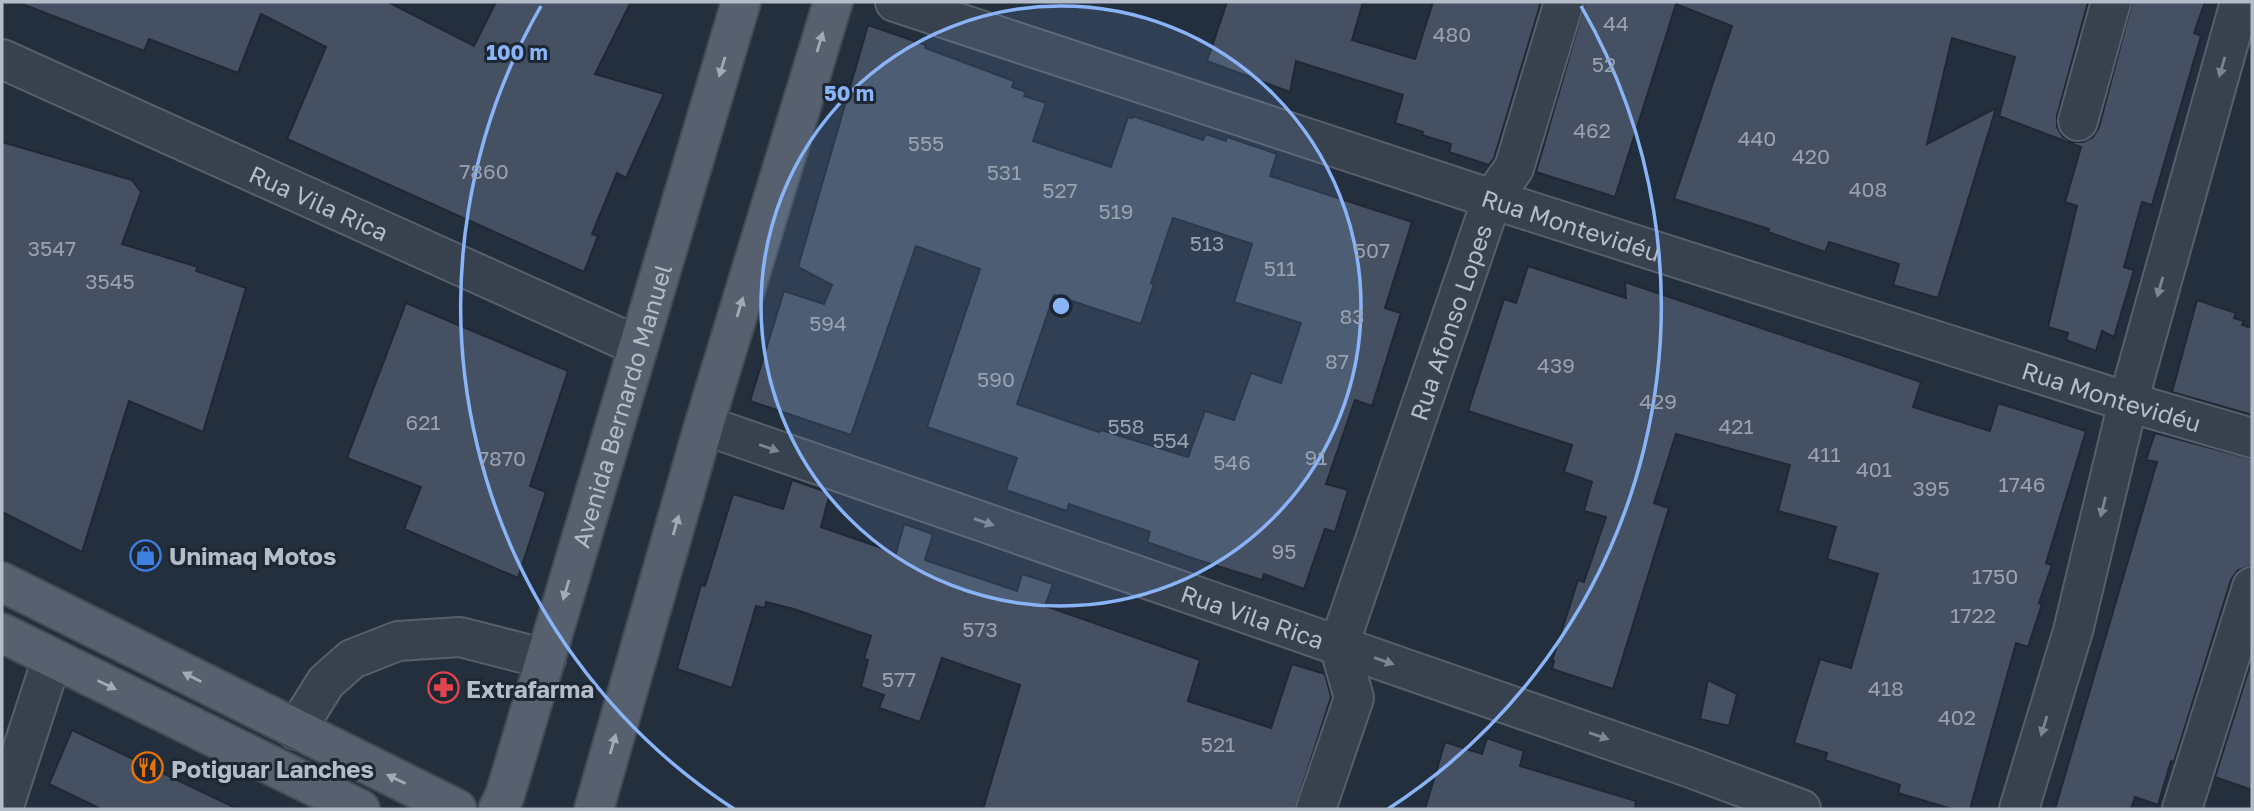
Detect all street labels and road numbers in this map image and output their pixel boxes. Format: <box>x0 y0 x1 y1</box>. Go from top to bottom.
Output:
street label: Rua Vila Rica <box>245 158 393 246</box>
street label: Rua Montevidéu <box>1478 182 1664 266</box>
street label: Rua Afonso Lopes <box>1403 220 1497 424</box>
street label: Avenida Bernardo Manuel <box>565 260 677 551</box>
street label: Rua Montevidéu <box>2019 355 2205 437</box>
street label: Rua Vila Rica <box>1178 578 1328 654</box>

